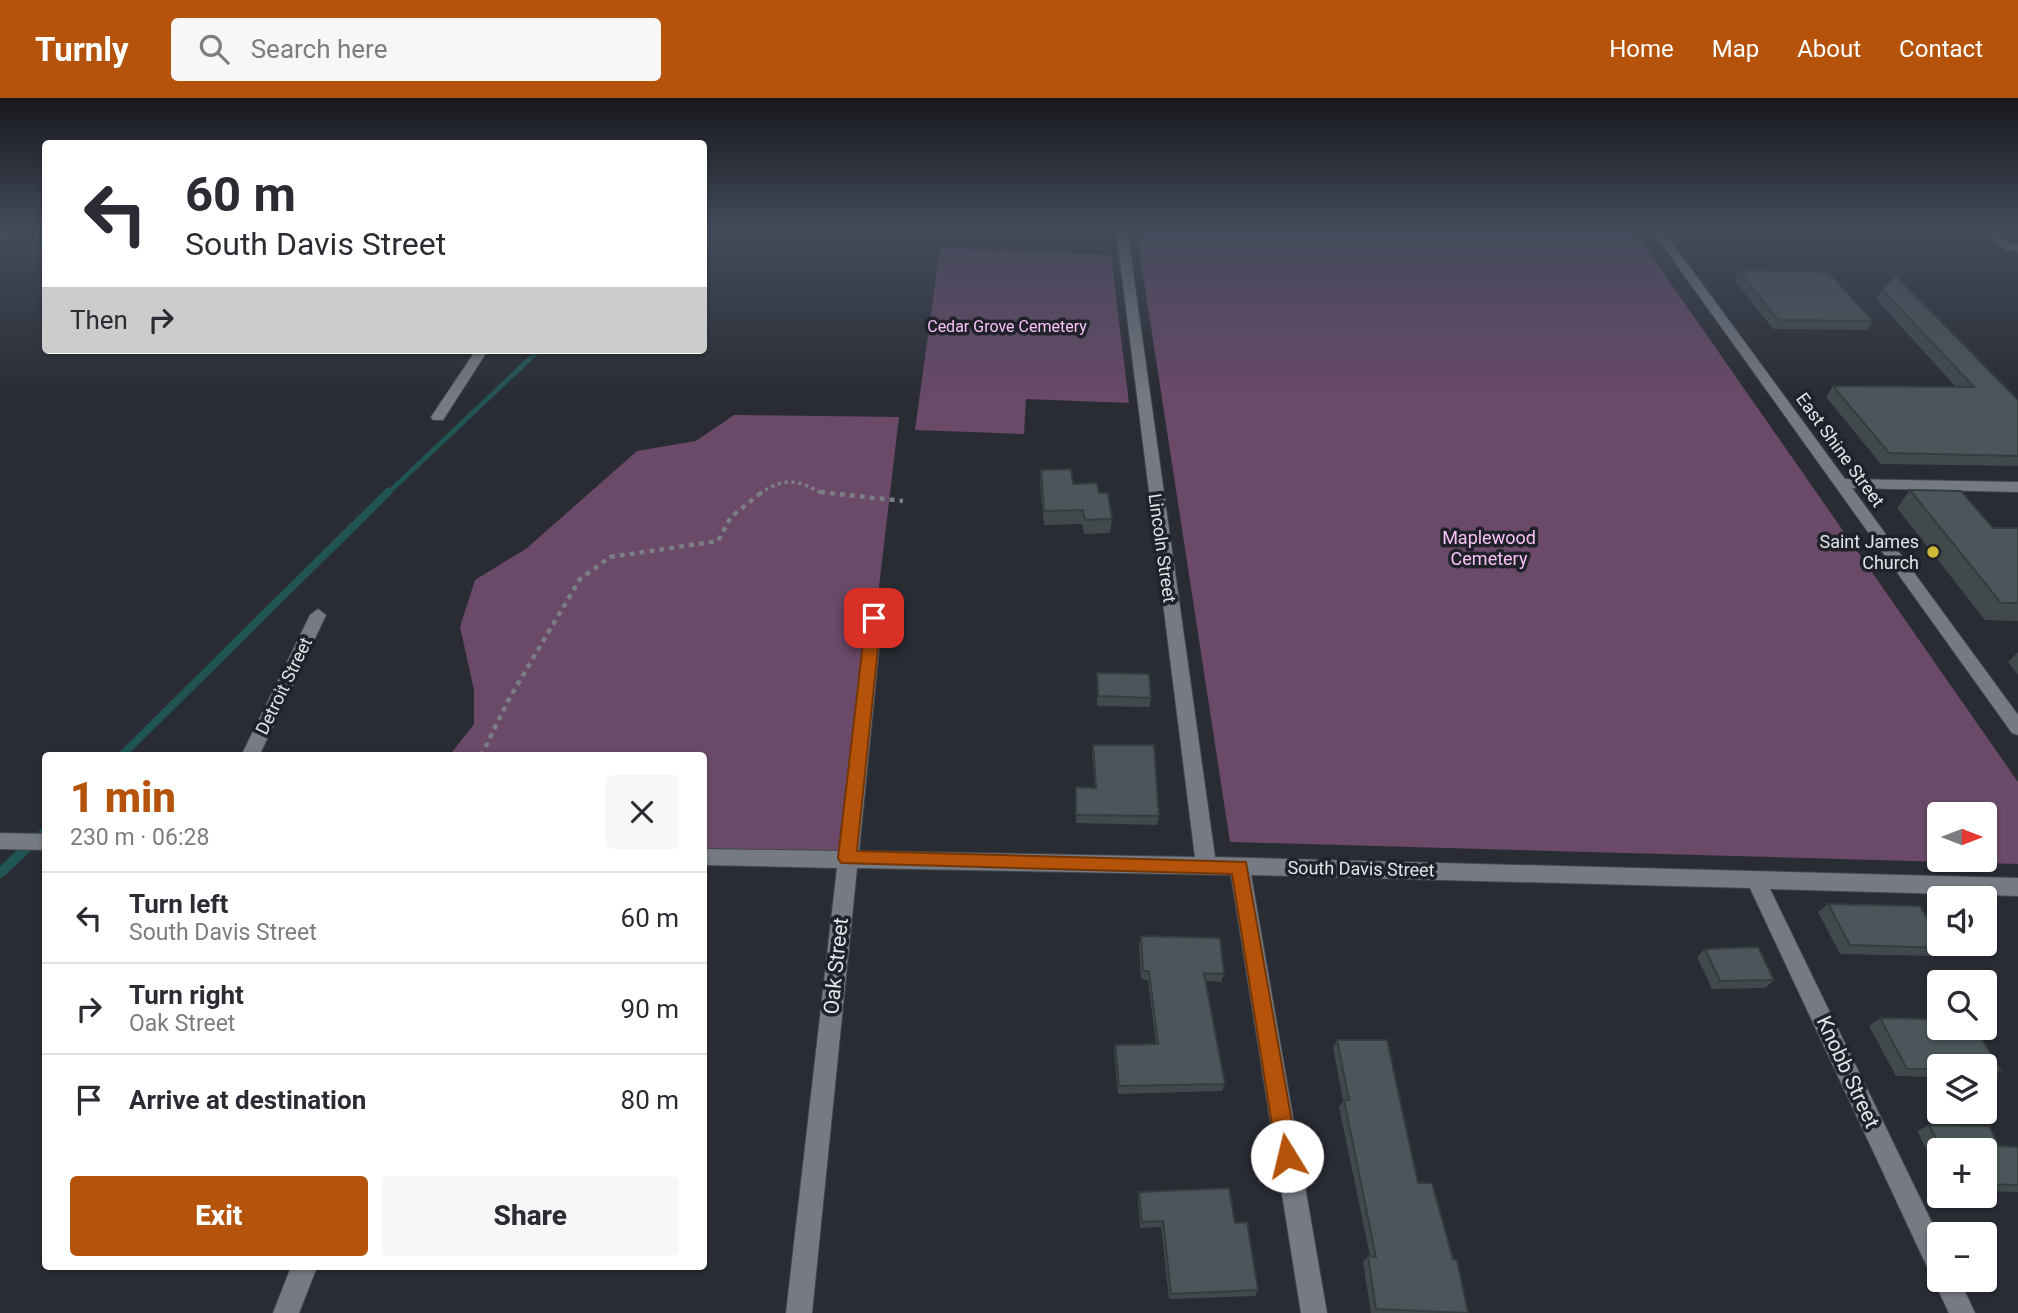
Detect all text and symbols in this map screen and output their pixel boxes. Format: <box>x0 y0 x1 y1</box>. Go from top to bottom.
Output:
search box <box>171 18 661 81</box>
text: Turnly <box>35 30 129 69</box>
icon: search <box>195 30 233 68</box>
text: Search here <box>251 34 387 64</box>
text: Home <box>1609 35 1674 63</box>
text: Map <box>1712 35 1759 63</box>
text: About <box>1797 35 1861 63</box>
text: Contact <box>1899 35 1983 63</box>
text: 60 m <box>185 166 296 223</box>
icon: left <box>70 168 161 259</box>
text: South Davis Street <box>185 225 446 263</box>
icon: right <box>142 301 180 339</box>
text: Then <box>70 305 128 335</box>
park label: Cedar Grove Cemetery <box>927 317 1087 336</box>
street label: East Shine Street <box>1792 388 1889 511</box>
street label: Lincoln Street <box>1144 492 1181 604</box>
park label: Maplewood Cemetery <box>1442 527 1536 569</box>
place label: Saint James Church <box>1820 531 1919 573</box>
marker: Saint James Church <box>1925 544 1941 560</box>
pin <box>844 588 904 648</box>
icon: arrive <box>855 599 893 637</box>
street label: Detroit Street <box>251 634 316 738</box>
text: 1 min <box>70 773 176 822</box>
button: close <box>605 775 679 849</box>
north arrow <box>1927 802 1997 872</box>
map controls <box>1927 802 1997 1292</box>
text: 230 m · 06:28 <box>70 824 209 851</box>
street label: South Davis Street <box>1287 857 1435 880</box>
button: sound <box>1927 886 1997 956</box>
text: Turn left <box>129 889 228 919</box>
icon: left <box>70 899 108 937</box>
text: 60 m <box>621 903 679 933</box>
street label: Oak Street <box>819 916 853 1016</box>
text: South Davis Street <box>129 919 317 946</box>
button: search <box>1927 970 1997 1040</box>
text: Turn right <box>129 980 244 1010</box>
icon: right <box>70 990 108 1028</box>
text: 90 m <box>621 994 679 1024</box>
text: Oak Street <box>129 1010 235 1037</box>
street label: Knobb Street <box>1812 1012 1884 1132</box>
button: layers <box>1927 1054 1997 1124</box>
icon: arrive <box>70 1081 108 1119</box>
text: Arrive at destination <box>129 1085 366 1115</box>
text: 80 m <box>621 1085 679 1115</box>
position arrow <box>1250 1119 1324 1193</box>
button: + <box>1927 1138 1997 1208</box>
button: Exit <box>70 1176 368 1256</box>
button: Share <box>382 1176 679 1256</box>
button: − <box>1927 1222 1997 1292</box>

